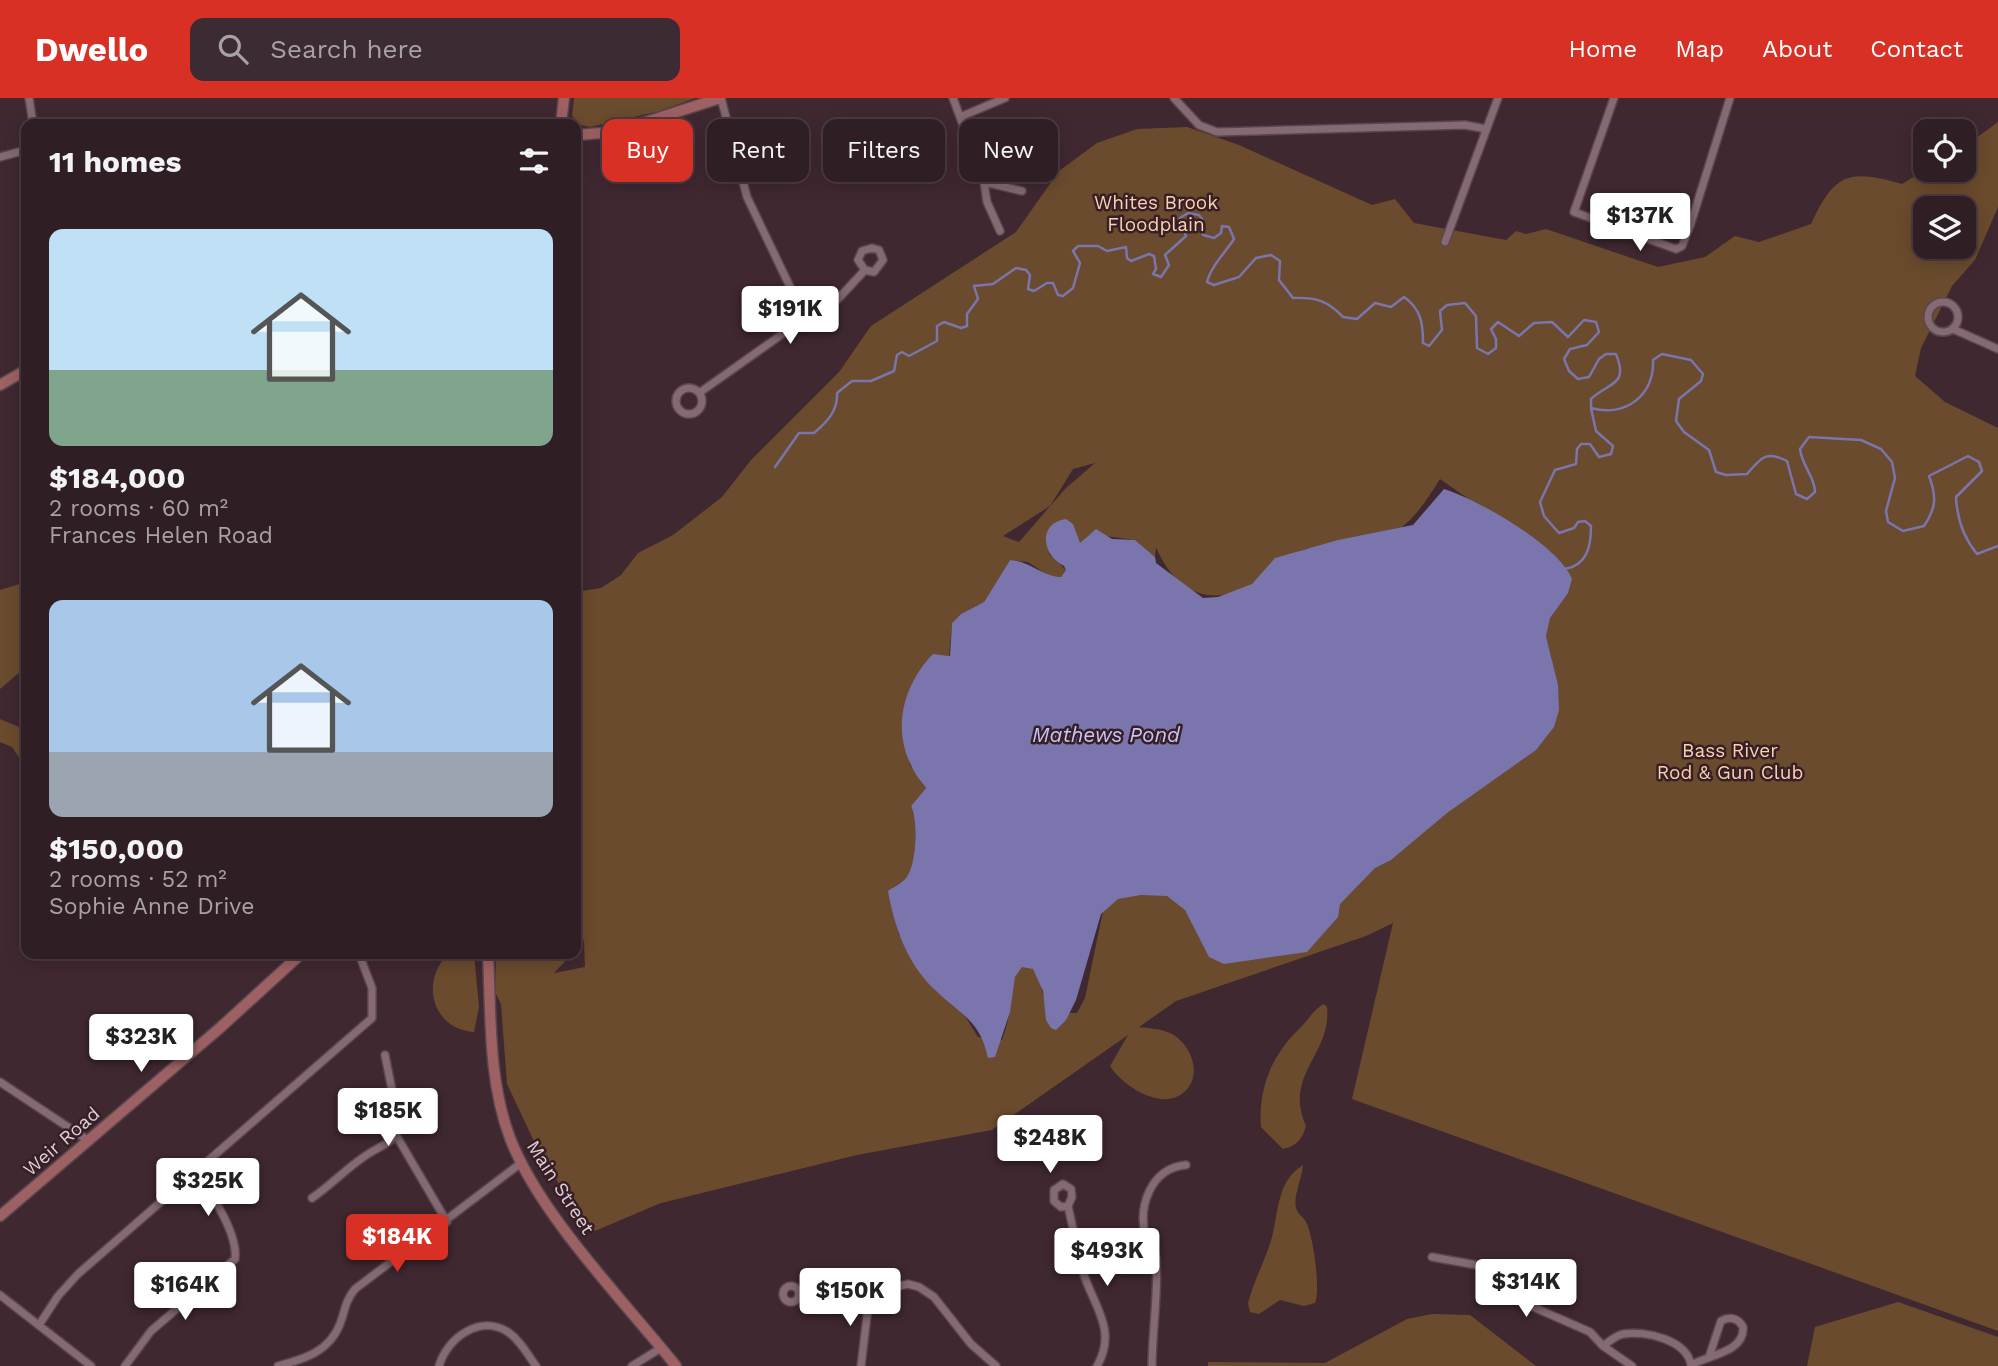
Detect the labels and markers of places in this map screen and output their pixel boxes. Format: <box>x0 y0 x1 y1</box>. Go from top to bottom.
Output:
pin: $137K <box>1591 194 1689 253</box>
pin: $191K <box>741 286 839 346</box>
pin: $323K <box>92 1014 190 1074</box>
pin: $185K <box>339 1088 437 1148</box>
pin: $248K <box>1001 1116 1099 1175</box>
pin: $325K <box>159 1158 257 1218</box>
pin: $184K <box>348 1214 446 1274</box>
pin: $493K <box>1058 1228 1156 1288</box>
pin: $314K <box>1477 1260 1575 1319</box>
pin: $164K <box>136 1262 234 1322</box>
pin: $150K <box>801 1268 899 1328</box>

